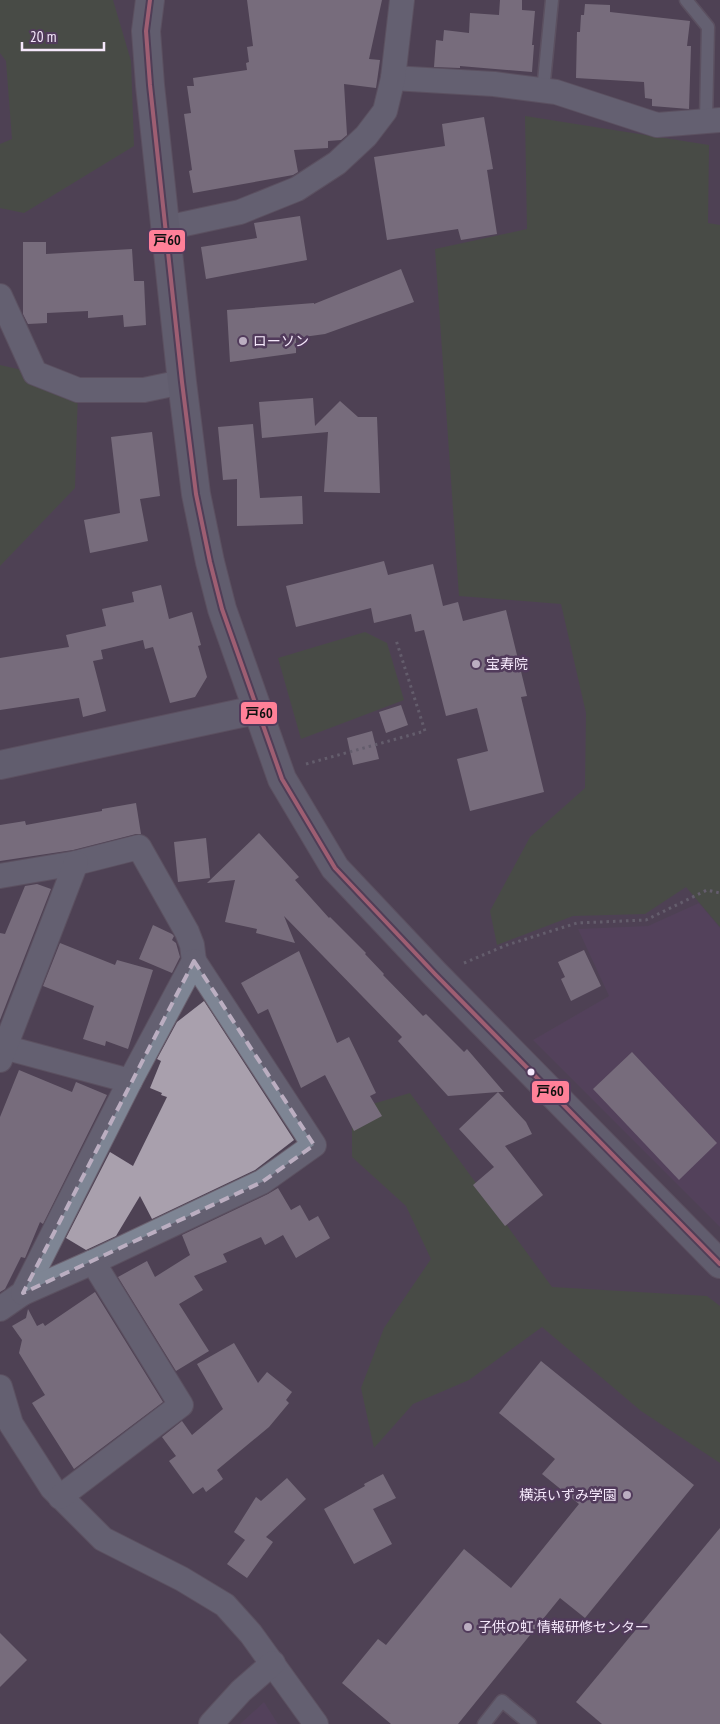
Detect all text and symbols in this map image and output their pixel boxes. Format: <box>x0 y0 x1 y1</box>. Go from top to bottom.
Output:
scale bar <box>22 20 105 52</box>
text: 20 m <box>30 27 56 46</box>
line badge: 戸60 <box>148 229 186 253</box>
text: 戸60 <box>153 231 181 249</box>
place label: ローソン <box>253 332 309 350</box>
marker: ローソン <box>237 335 249 347</box>
place label: 宝寿院 <box>486 655 528 673</box>
marker: 宝寿院 <box>470 658 482 670</box>
line badge: 戸60 <box>240 701 278 725</box>
text: 戸60 <box>245 704 273 722</box>
unlabelled marker <box>526 1067 536 1077</box>
line badge: 戸60 <box>531 1080 570 1104</box>
text: 戸60 <box>536 1082 564 1100</box>
place label: 横浜いずみ学園 <box>519 1486 617 1504</box>
marker: 横浜いずみ学園 <box>621 1489 633 1501</box>
place label: 子供の虹 情報研修センター <box>478 1618 649 1636</box>
marker: 子供の虹 情報研修センター <box>462 1621 474 1633</box>

